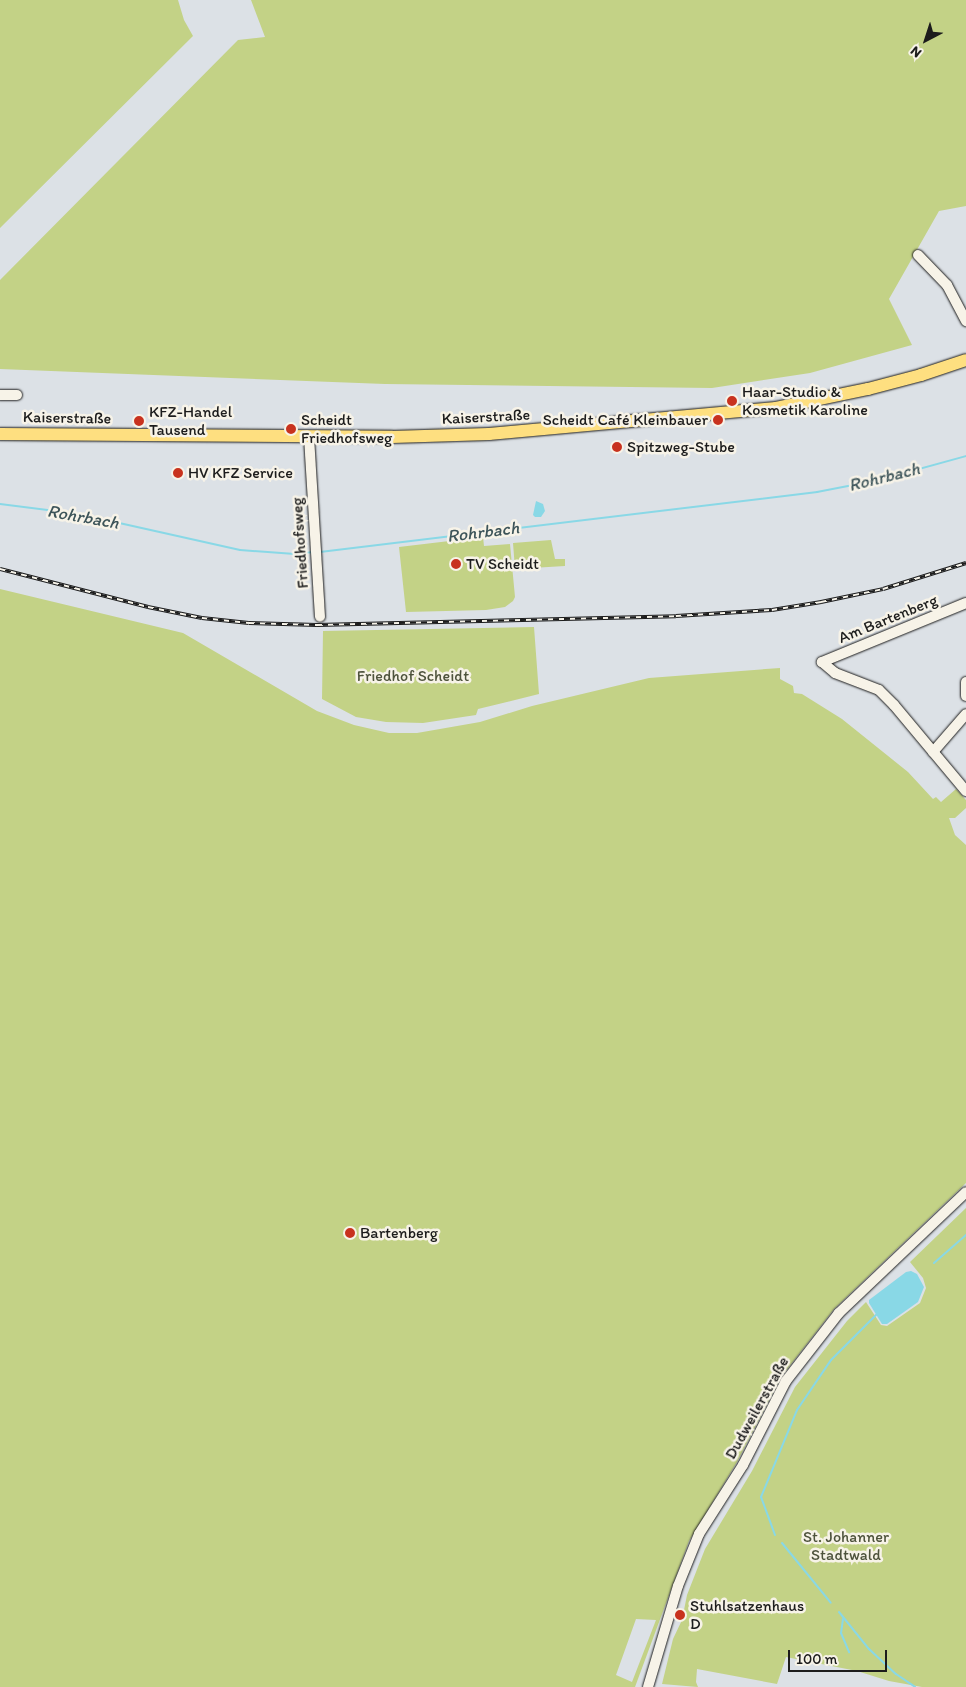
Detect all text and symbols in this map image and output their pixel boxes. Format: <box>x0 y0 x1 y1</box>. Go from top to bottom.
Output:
north arrow <box>901 15 951 65</box>
text: N <box>907 42 925 61</box>
place label: Haar-Studio & Kosmetik Karoline <box>742 382 868 420</box>
marker: Haar-Studio & Kosmetik Karoline <box>726 395 738 407</box>
place label: KFZ-Handel Tausend <box>149 402 232 440</box>
street label: Kaiserstraße <box>441 405 531 429</box>
street label: Kaiserstraße <box>23 408 111 428</box>
place label: Scheidt Friedhofsweg <box>301 410 392 448</box>
place label: Scheidt Café Kleinbauer <box>543 410 708 430</box>
marker: Scheidt Café Kleinbauer <box>712 414 724 426</box>
marker: KFZ-Handel Tausend <box>133 415 145 427</box>
marker: Scheidt Friedhofsweg <box>285 423 297 435</box>
place label: Spitzweg-Stube <box>627 437 735 457</box>
marker: Spitzweg-Stube <box>611 441 623 453</box>
water label: Rohrbach <box>846 458 922 496</box>
place label: HV KFZ Service <box>188 463 293 483</box>
marker: HV KFZ Service <box>172 467 184 479</box>
street label: Friedhofsweg <box>287 497 313 589</box>
water label: Rohrbach <box>45 500 121 534</box>
water label: Rohrbach <box>446 517 520 547</box>
place label: TV Scheidt <box>466 554 539 574</box>
marker: TV Scheidt <box>450 558 462 570</box>
street label: Am Bartenberg <box>836 590 940 648</box>
park label: Friedhof Scheidt <box>357 666 469 686</box>
place label: Bartenberg <box>360 1223 438 1243</box>
marker: Bartenberg <box>344 1227 356 1239</box>
street label: Dudweilerstraße <box>721 1353 793 1463</box>
park label: St. Johanner Stadtwald <box>803 1527 889 1565</box>
place label: Stuhlsatzenhaus D <box>690 1596 804 1634</box>
marker: Stuhlsatzenhaus D <box>674 1609 686 1621</box>
scale bar <box>791 1640 890 1672</box>
text: 100 m <box>796 1650 837 1668</box>

